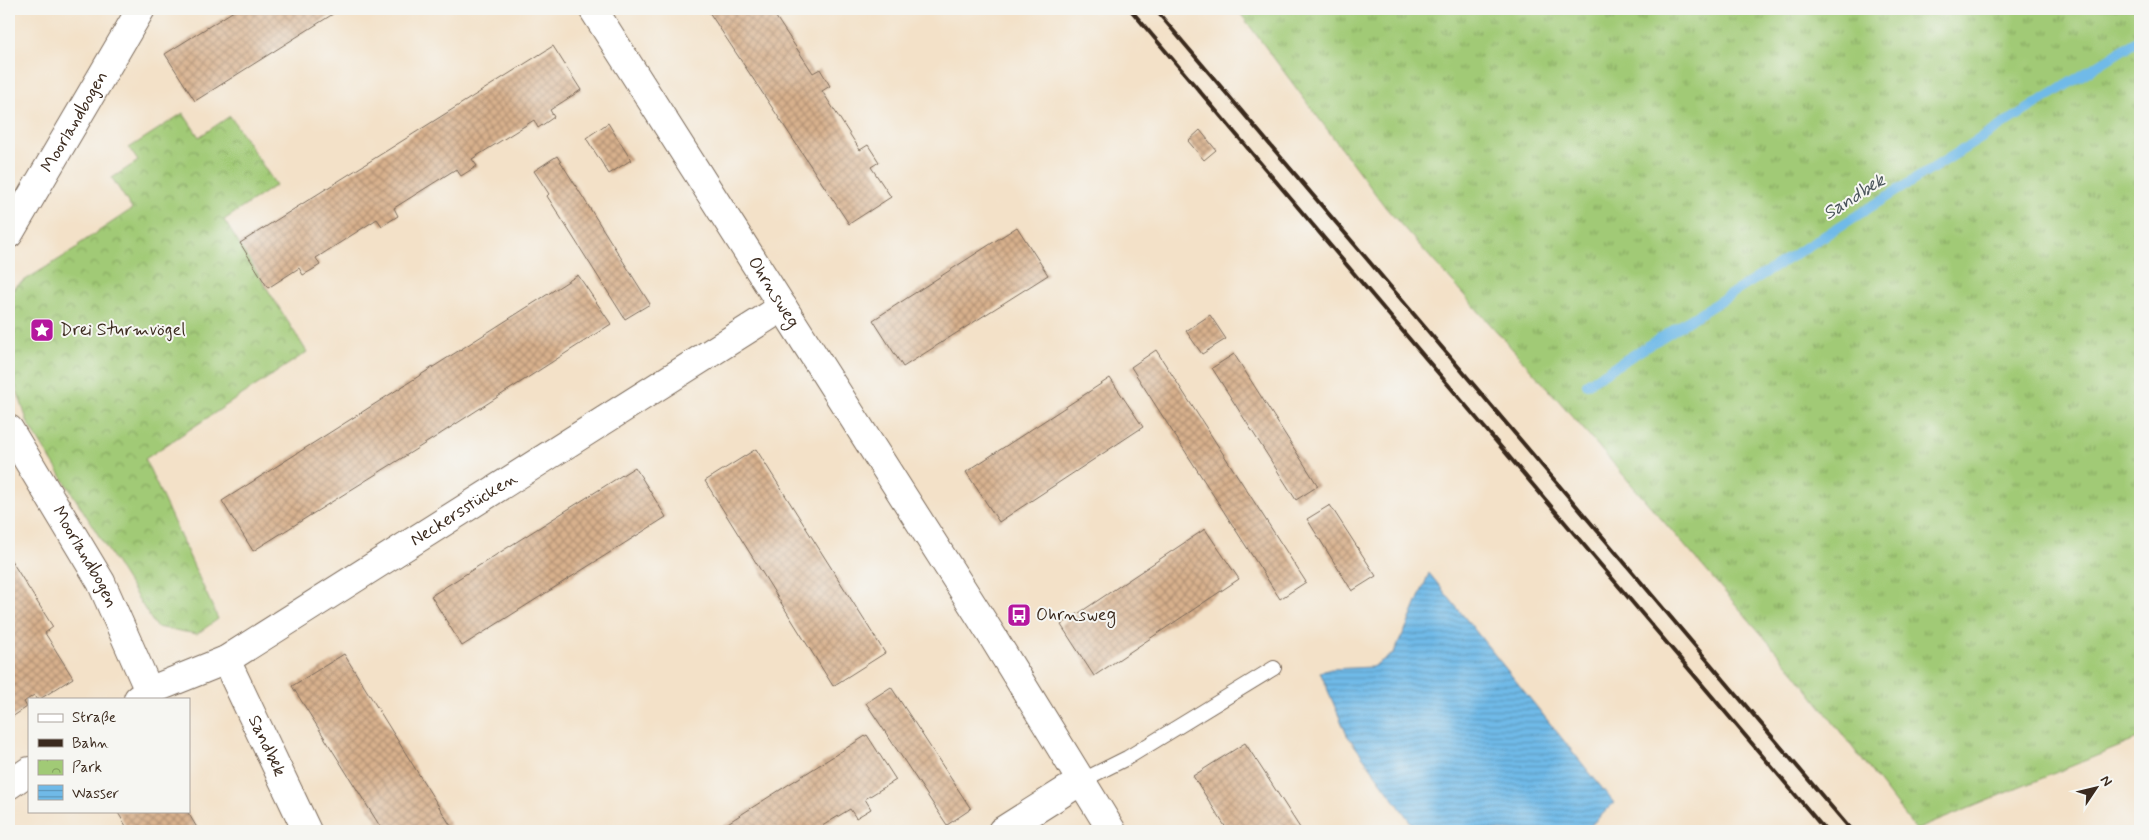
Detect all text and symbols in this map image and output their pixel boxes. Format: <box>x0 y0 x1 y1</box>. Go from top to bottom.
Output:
street label: Moorlandbogen <box>36 67 114 177</box>
water label: Sandbek <box>1818 167 1891 226</box>
street label: Ohrnsweg <box>742 252 805 333</box>
place icon: Drei Sturmvögel <box>29 317 55 343</box>
place label: Drei Sturmvögel <box>60 318 186 342</box>
street label: Neckersstücken <box>406 466 522 552</box>
street label: Moorlandbogen <box>46 502 123 612</box>
bus stop icon: Ohrnsweg <box>1006 602 1032 628</box>
place label: Ohrnsweg <box>1036 603 1116 628</box>
legend <box>28 698 190 812</box>
text: Straße <box>72 708 116 728</box>
street label: Sandbek <box>242 711 291 780</box>
text: Bahn <box>72 734 109 754</box>
text: Park <box>72 758 102 778</box>
north arrow <box>2072 762 2122 812</box>
text: N <box>2096 772 2116 790</box>
text: Wasser <box>72 784 119 804</box>

